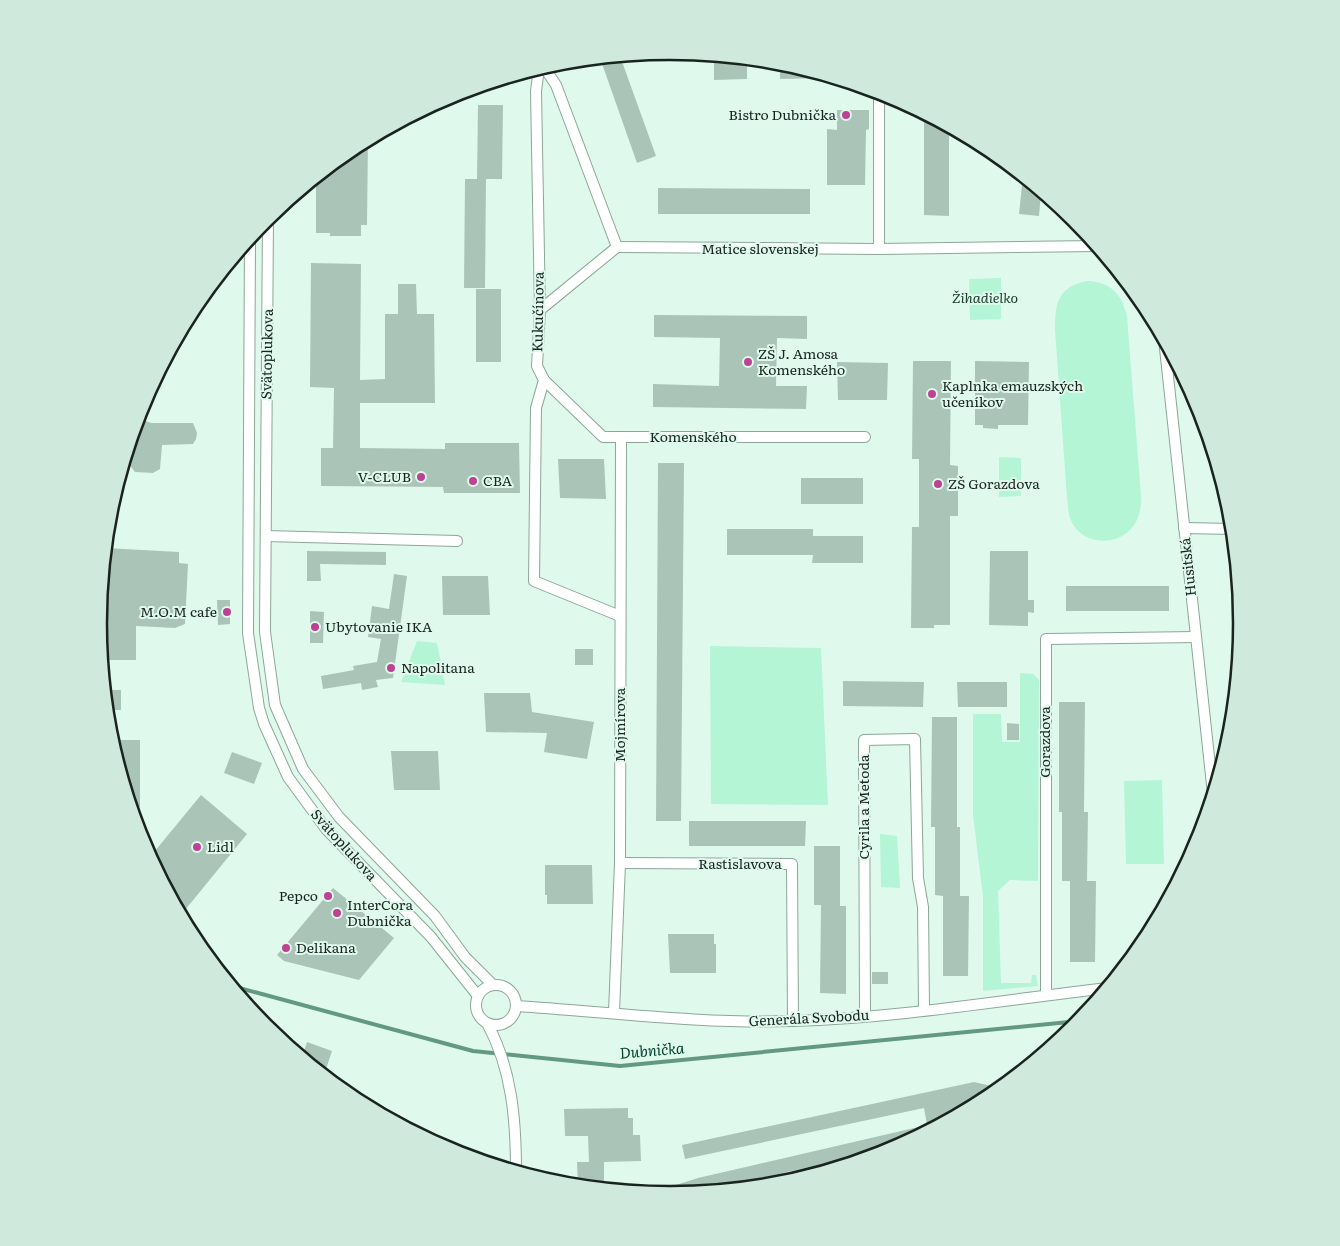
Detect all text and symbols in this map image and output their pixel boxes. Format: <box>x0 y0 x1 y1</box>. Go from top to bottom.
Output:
place label: Bistro Dubnička <box>729 104 836 124</box>
marker: Bistro Dubnička <box>840 109 852 121</box>
street label: Matice slovenskej <box>701 238 819 258</box>
street label: Kukučínova <box>526 271 548 352</box>
park label: Žihadielko <box>952 287 1018 307</box>
street label: Svätoplukova <box>255 308 277 400</box>
place label: ZŠ J. Amosa Komenského <box>758 343 845 379</box>
marker: ZŠ J. Amosa Komenského <box>742 356 754 368</box>
place label: Kaplnka emauzských učeníkov <box>942 375 1083 411</box>
marker: Kaplnka emauzských učeníkov <box>926 388 938 400</box>
street label: Komenského <box>649 426 737 446</box>
place label: V-CLUB <box>358 466 411 486</box>
place label: CBA <box>483 470 513 490</box>
marker: V-CLUB <box>415 471 427 483</box>
place label: ZŠ Gorazdova <box>948 473 1040 493</box>
marker: CBA <box>467 475 479 487</box>
marker: ZŠ Gorazdova <box>932 478 944 490</box>
street label: Husitská <box>1174 536 1200 597</box>
place label: M.O.M cafe <box>140 601 217 621</box>
marker: M.O.M cafe <box>221 606 233 618</box>
place label: Ubytovanie IKA <box>325 616 433 636</box>
marker: Ubytovanie IKA <box>309 621 321 633</box>
place label: Napolitana <box>401 657 475 677</box>
marker: Napolitana <box>385 662 397 674</box>
street label: Mojmírova <box>609 687 629 762</box>
street label: Gorazdova <box>1034 706 1054 778</box>
street label: Cyrila a Metoda <box>853 754 873 860</box>
street label: Svätoplukova <box>307 804 383 885</box>
place label: Lidl <box>207 836 234 856</box>
marker: Lidl <box>191 841 203 853</box>
street label: Rastislavova <box>698 853 782 873</box>
place label: Pepco <box>279 885 318 905</box>
marker: Pepco <box>322 890 334 902</box>
place label: InterCora Dubnička <box>347 894 413 930</box>
marker: InterCora Dubnička <box>331 907 343 919</box>
place label: Delikana <box>296 937 356 957</box>
marker: Delikana <box>280 942 292 954</box>
street label: Generála Svobodu <box>748 1004 870 1030</box>
water label: Dubnička <box>619 1035 686 1064</box>

